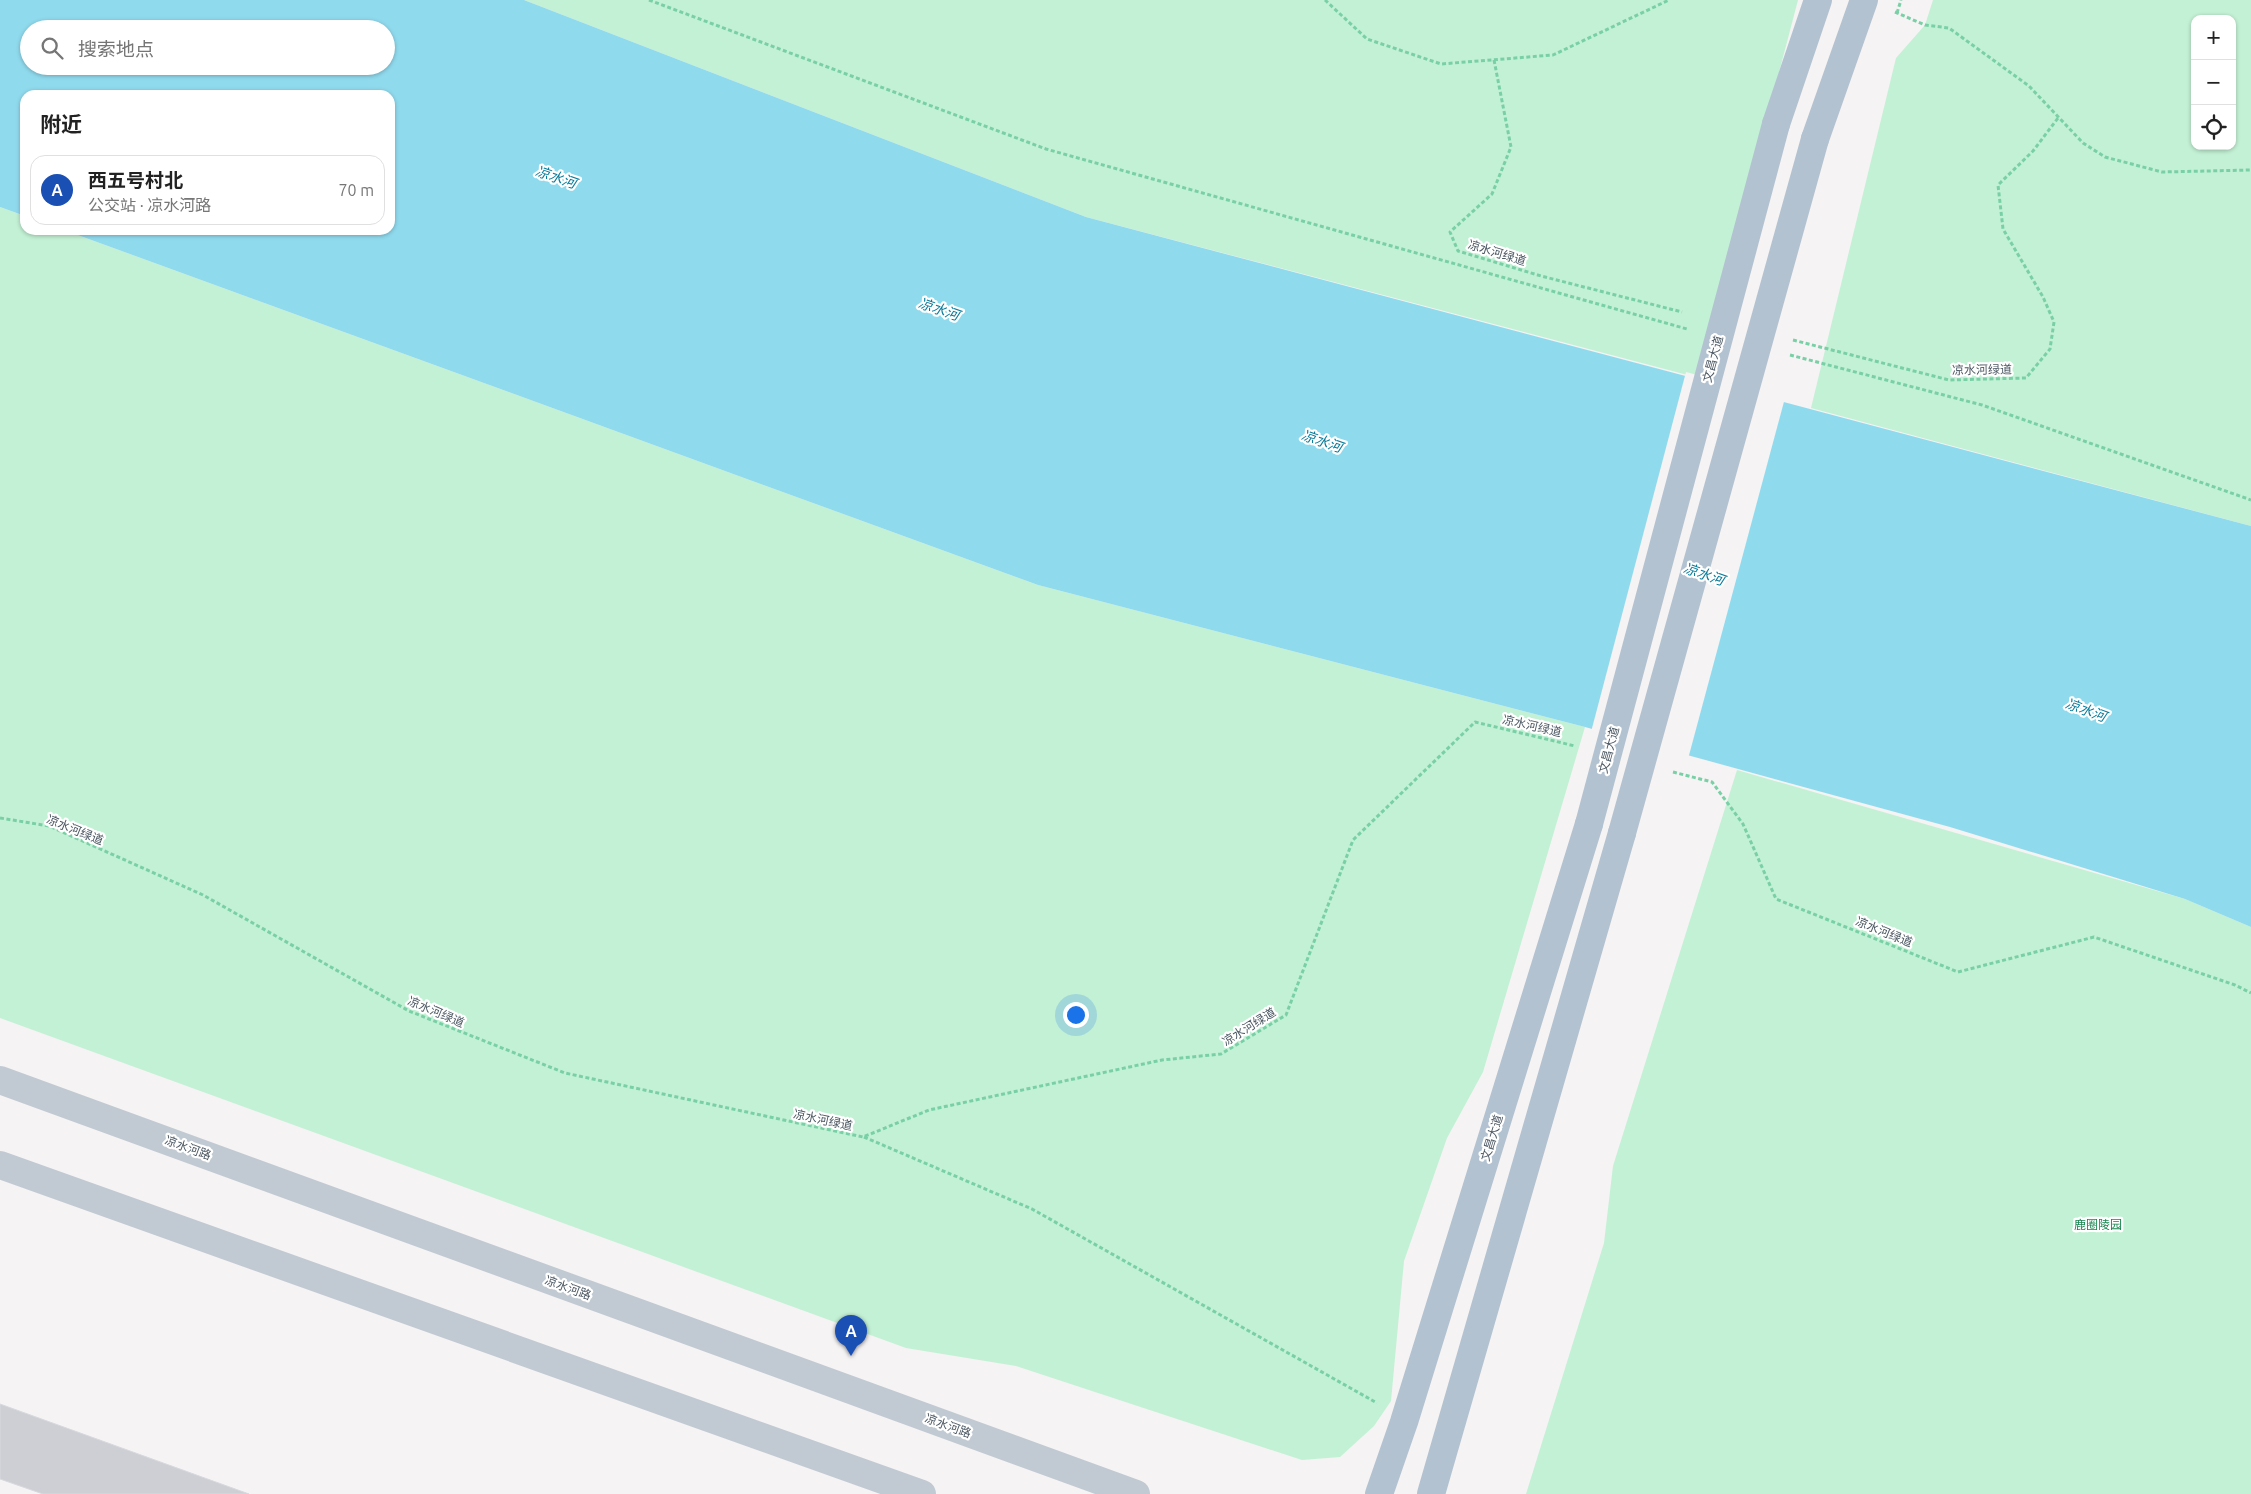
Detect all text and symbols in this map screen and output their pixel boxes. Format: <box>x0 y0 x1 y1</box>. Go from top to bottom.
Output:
map controls <box>2191 15 2236 150</box>
button: + <box>2191 15 2236 60</box>
search box <box>20 20 395 75</box>
icon: search <box>38 34 66 62</box>
text: 搜索地点 <box>78 38 154 60</box>
button: − <box>2191 60 2236 105</box>
button: locate <box>2191 105 2236 150</box>
text: 附近 <box>40 112 82 136</box>
water label: 凉水河 <box>534 163 581 192</box>
text: 西五号村北 <box>88 169 183 191</box>
text: A <box>51 181 63 199</box>
text: 70 m <box>338 181 374 199</box>
text: 公交站 · 凉水河路 <box>88 196 211 214</box>
street label: 凉水河绿道 <box>1467 238 1528 268</box>
water label: 凉水河 <box>917 295 964 324</box>
street label: 文昌大道 <box>1700 334 1725 384</box>
street label: 凉水河绿道 <box>1952 362 2012 377</box>
water label: 凉水河 <box>1300 427 1347 456</box>
water label: 凉水河 <box>1682 560 1729 589</box>
water label: 凉水河 <box>2064 695 2111 726</box>
street label: 凉水河绿道 <box>1501 712 1563 739</box>
street label: 文昌大道 <box>1596 725 1621 775</box>
street label: 凉水河绿道 <box>45 812 105 847</box>
street label: 凉水河绿道 <box>1854 914 1914 949</box>
street label: 凉水河绿道 <box>406 994 466 1029</box>
your location <box>1063 1002 1089 1028</box>
street label: 凉水河绿道 <box>1220 1005 1278 1048</box>
street label: 凉水河绿道 <box>792 1107 854 1132</box>
street label: 文昌大道 <box>1478 1113 1505 1163</box>
street label: 凉水河路 <box>163 1133 213 1162</box>
park label: 鹿圈陵园 <box>2074 1218 2122 1231</box>
street label: 凉水河路 <box>543 1273 593 1302</box>
pin: A <box>835 1315 867 1356</box>
street label: 凉水河路 <box>923 1411 973 1440</box>

